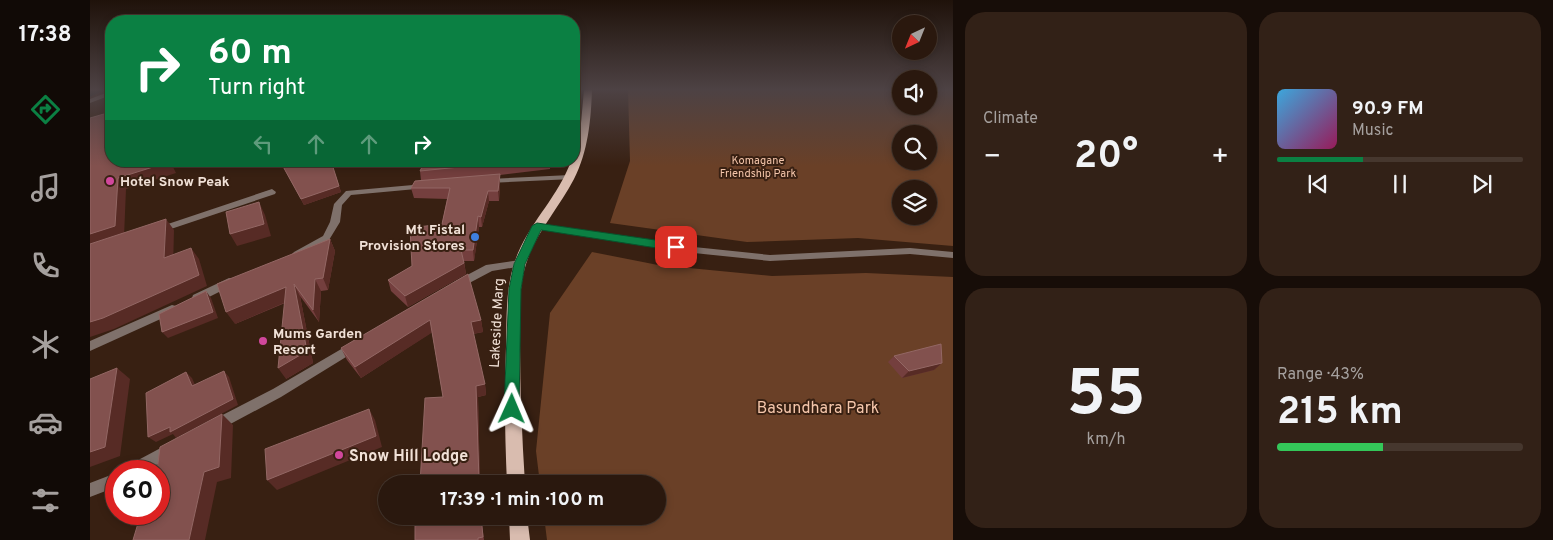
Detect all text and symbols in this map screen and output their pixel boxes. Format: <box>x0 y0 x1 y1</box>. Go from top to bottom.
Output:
north arrow <box>892 15 938 60</box>
map controls <box>892 15 937 225</box>
text: 17:38 <box>19 22 71 49</box>
text: 60 m <box>208 32 292 76</box>
icon: right <box>125 35 190 100</box>
button: sound <box>892 70 937 115</box>
text: Turn right <box>208 75 305 102</box>
icon: directions <box>28 92 63 127</box>
text: 90.9 FM <box>1352 97 1424 121</box>
text: Climate <box>983 109 1038 129</box>
text: Music <box>1352 121 1393 141</box>
button: search <box>892 125 937 170</box>
icon: left <box>249 130 277 158</box>
icon: ahead <box>302 130 330 158</box>
icon: ahead <box>355 130 383 158</box>
icon: right <box>408 130 436 158</box>
text: 20° <box>1074 133 1138 182</box>
text: − <box>983 140 1001 176</box>
text: + <box>1211 140 1229 176</box>
park label: Komagane Friendship Park <box>720 154 796 181</box>
icon: music <box>28 170 63 205</box>
icon: previous <box>1304 170 1332 198</box>
icon: pause <box>1386 170 1414 198</box>
icon: next <box>1468 170 1496 198</box>
place label: Hotel Snow Peak <box>120 174 230 191</box>
marker: Hotel Snow Peak <box>104 175 116 187</box>
button: layers <box>892 180 937 225</box>
place label: Mt. Fistal Provision Stores <box>359 222 465 255</box>
pin <box>655 226 697 268</box>
marker: Mt. Fistal Provision Stores <box>469 231 481 243</box>
icon: arrive <box>662 233 690 261</box>
icon: phone <box>28 248 63 283</box>
street label: Lakeside Marg <box>487 278 508 368</box>
place label: Mums Garden Resort <box>273 326 362 359</box>
icon: climate <box>28 327 63 362</box>
marker: Mums Garden Resort <box>257 335 269 347</box>
text: 55 <box>1066 356 1146 438</box>
text: Range · 43% <box>1277 365 1364 385</box>
position arrow <box>485 382 537 434</box>
text: 215 km <box>1277 389 1403 438</box>
park label: Basundhara Park <box>757 399 879 419</box>
icon: car <box>28 405 63 440</box>
text: km/h <box>1087 430 1125 450</box>
place label: Snow Hill Lodge <box>349 447 468 467</box>
marker: Snow Hill Lodge <box>333 449 345 461</box>
speed limit sign: 60 <box>105 460 170 525</box>
icon: filters <box>28 483 63 518</box>
text: 17:39 · 1 min · 100 m <box>440 488 604 512</box>

